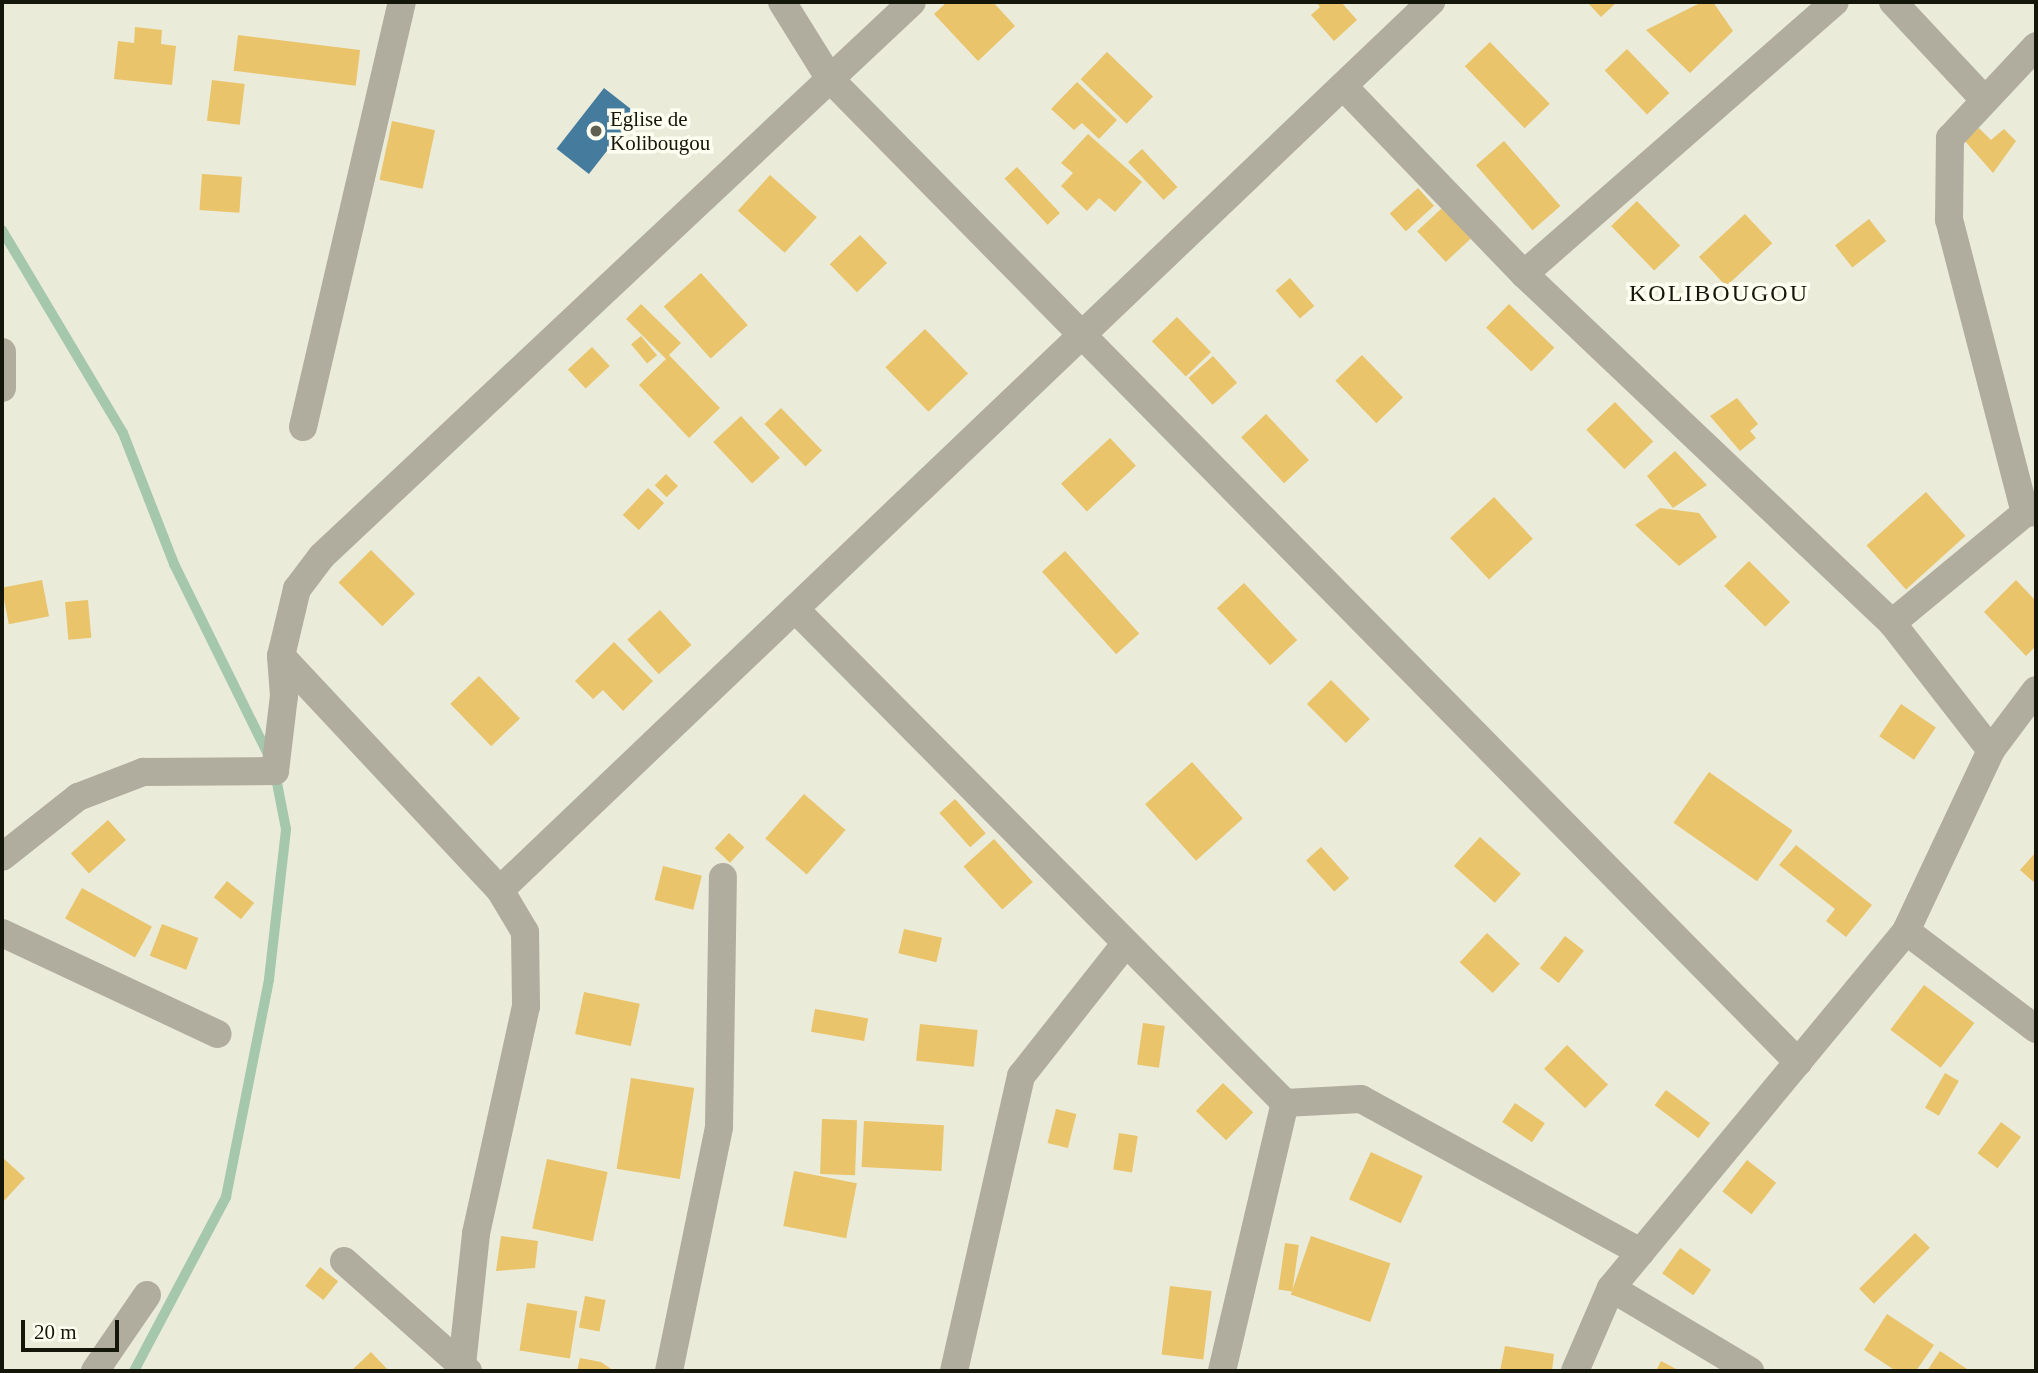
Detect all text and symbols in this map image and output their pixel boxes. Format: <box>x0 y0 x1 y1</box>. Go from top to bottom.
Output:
place label: Eglise de Kolibougou <box>610 106 710 156</box>
marker: Eglise de Kolibougou <box>588 123 604 139</box>
district label: KOLIBOUGOU <box>1630 280 1808 308</box>
scale bar <box>24 1306 122 1350</box>
text: 20 m <box>34 1320 77 1344</box>

